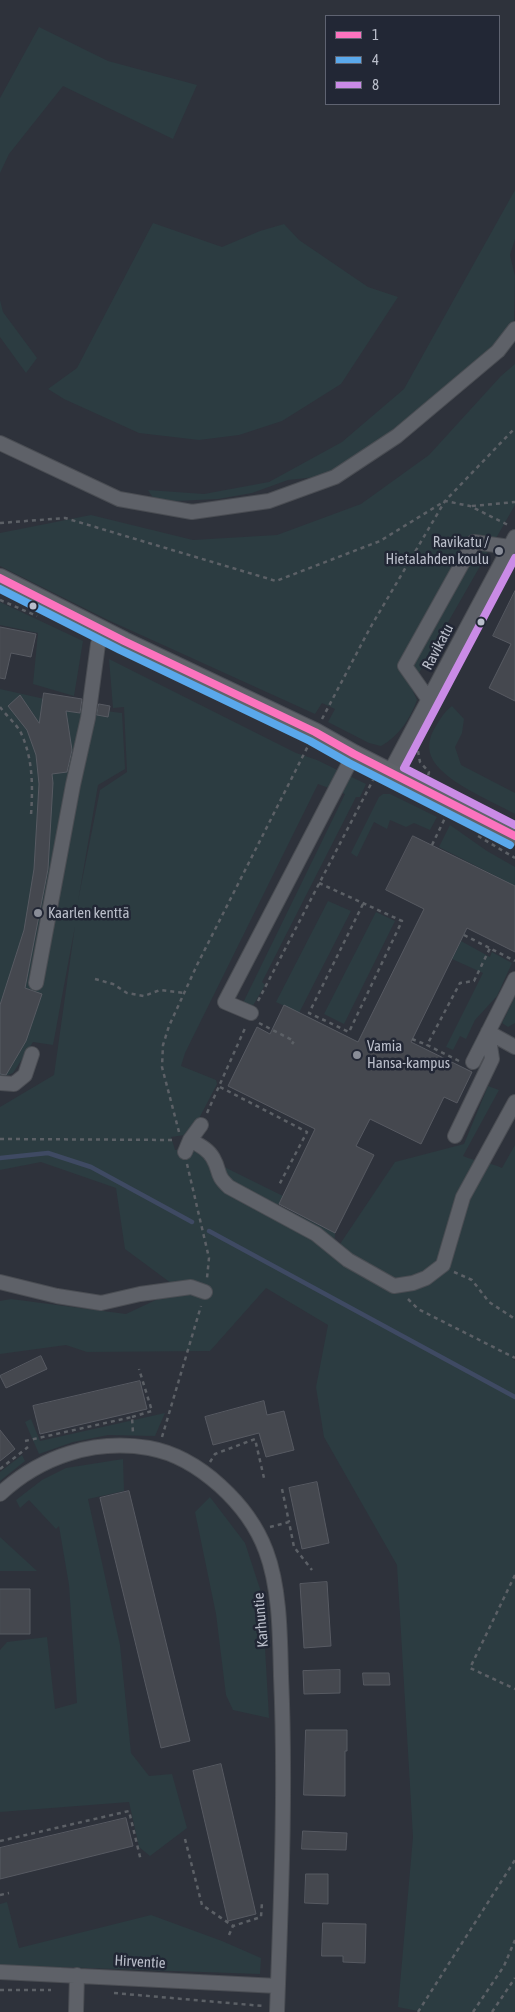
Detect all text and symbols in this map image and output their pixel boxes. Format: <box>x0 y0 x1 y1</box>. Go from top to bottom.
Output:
legend <box>325 15 500 105</box>
text: 1 <box>372 26 379 43</box>
text: 4 <box>372 51 379 68</box>
text: 8 <box>372 76 379 93</box>
place label: Ravikatu / Hietalahden koulu <box>385 533 489 568</box>
marker: Ravikatu / Hietalahden koulu <box>493 545 505 557</box>
unlabelled marker <box>28 601 38 611</box>
unlabelled marker <box>476 617 486 627</box>
street label: Ravikatu <box>418 621 458 673</box>
place label: Kaarlen kenttä <box>48 904 129 922</box>
marker: Kaarlen kenttä <box>32 907 44 919</box>
place label: Vamia Hansa-kampus <box>367 1037 450 1072</box>
marker: Vamia Hansa-kampus <box>351 1049 363 1061</box>
street label: Karhuntie <box>250 1592 272 1648</box>
street label: Hirventie <box>114 1952 166 1972</box>

